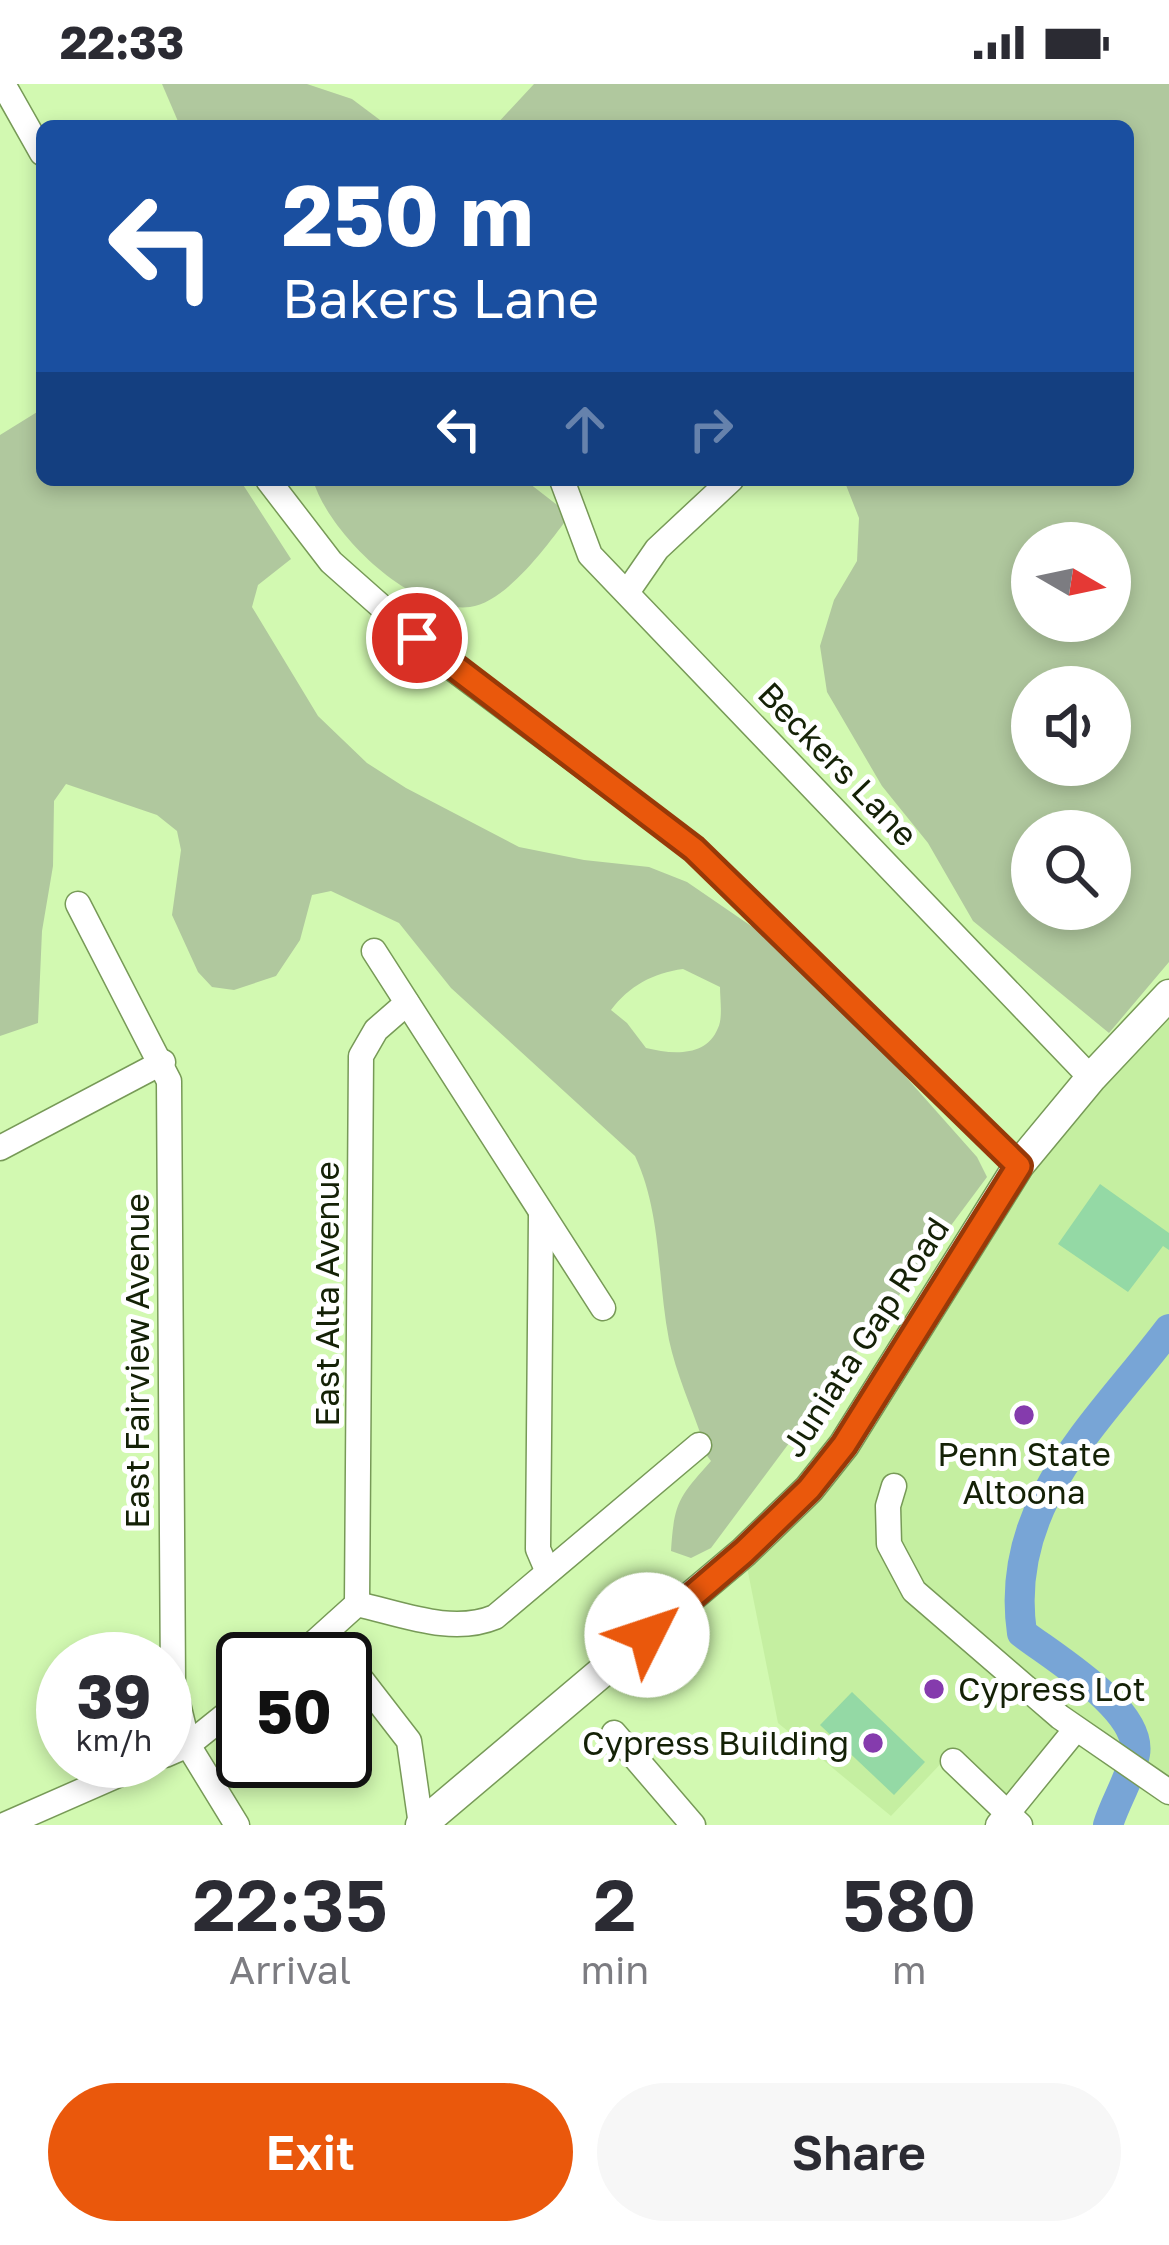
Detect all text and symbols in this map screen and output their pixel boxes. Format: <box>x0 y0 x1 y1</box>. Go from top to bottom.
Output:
text: 22:33 <box>60 15 184 69</box>
text: 250 m <box>282 164 534 264</box>
icon: left <box>84 168 240 324</box>
text: Bakers Lane <box>282 265 599 330</box>
icon: left <box>426 396 492 462</box>
icon: ahead <box>552 396 618 462</box>
icon: right <box>678 396 744 462</box>
north arrow <box>1011 522 1131 642</box>
map controls <box>1011 522 1131 930</box>
pin <box>366 587 468 689</box>
icon: arrive <box>384 605 450 671</box>
button: sound <box>1011 666 1131 786</box>
street label: Beckers Lane <box>751 674 926 854</box>
button: search <box>1011 810 1131 930</box>
street label: East Alta Avenue <box>307 1161 346 1427</box>
street label: East Fairview Avenue <box>117 1193 156 1529</box>
street label: Juniata Gap Road <box>773 1210 956 1464</box>
marker: Penn State Altoona <box>1011 1402 1037 1428</box>
place label: Penn State Altoona <box>937 1434 1111 1511</box>
position arrow <box>584 1572 710 1698</box>
speed limit sign: 50 <box>216 1632 372 1788</box>
text: 39 <box>77 1659 151 1731</box>
place label: Cypress Lot <box>958 1669 1146 1708</box>
marker: Cypress Lot <box>921 1676 947 1702</box>
text: km/h <box>76 1722 152 1758</box>
place label: Cypress Building <box>582 1723 849 1762</box>
marker: Cypress Building <box>860 1730 886 1756</box>
text: 22:35 <box>193 1860 388 1947</box>
text: 2 <box>593 1860 636 1947</box>
text: 580 <box>842 1860 976 1947</box>
text: Arrival <box>229 1946 351 1993</box>
text: min <box>580 1946 649 1993</box>
text: m <box>892 1946 926 1993</box>
button: Exit <box>48 2083 573 2221</box>
button: Share <box>597 2083 1121 2221</box>

